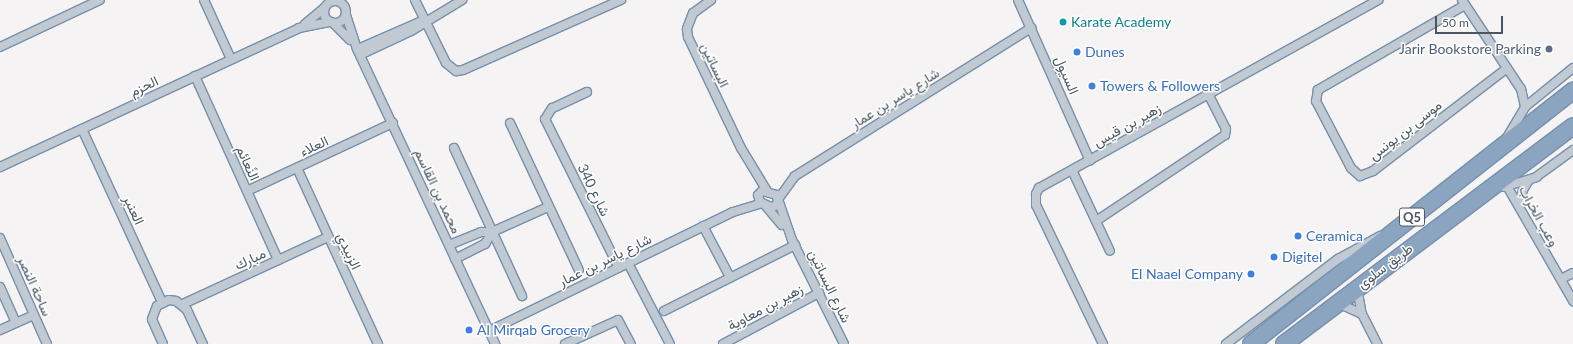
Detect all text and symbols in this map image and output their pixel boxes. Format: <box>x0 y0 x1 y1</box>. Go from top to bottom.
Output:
scale bar <box>1437 8 1505 34</box>
place label: Karate Academy <box>1071 14 1172 30</box>
text: 50 m <box>1442 15 1469 30</box>
marker: Karate Academy <box>1058 17 1068 27</box>
street label: البساتين <box>697 40 733 90</box>
place label: Jarir Bookstore Parking <box>1399 41 1541 57</box>
place label: Dunes <box>1085 44 1125 60</box>
marker: Jarir Bookstore Parking <box>1544 44 1554 54</box>
marker: Dunes <box>1072 47 1082 57</box>
street label: السيول <box>1051 53 1083 97</box>
street label: شارع ياسر بن عمار <box>848 64 942 132</box>
street label: الحزم <box>127 72 161 100</box>
place label: Towers & Followers <box>1100 78 1220 94</box>
marker: Towers & Followers <box>1087 81 1097 91</box>
street label: موسى بن يونس <box>1365 96 1445 164</box>
street label: زهير بن قيس <box>1090 100 1164 150</box>
street label: العلاء <box>297 132 331 160</box>
street label: النًعائم <box>233 143 263 183</box>
street label: محمد بن القاسم <box>411 146 465 236</box>
street label: شارع 340 <box>574 161 614 219</box>
street label: وعب الخراب <box>1515 183 1563 249</box>
street label: العنبر <box>120 193 148 227</box>
road number: Q5 <box>1398 206 1426 228</box>
place label: Ceramica <box>1306 228 1363 244</box>
street label: الزبيدي <box>333 230 365 272</box>
street label: شارع ياسر بن عمار <box>556 230 654 290</box>
marker: Ceramica <box>1293 231 1303 241</box>
street label: طريق سلوى <box>1354 240 1416 292</box>
street label: مبارك <box>232 245 268 273</box>
street label: شارع البساتين <box>805 247 855 325</box>
place label: Digitel <box>1282 249 1322 265</box>
marker: Digitel <box>1269 252 1279 262</box>
street label: ساحة النصر <box>14 253 56 319</box>
place label: El Naael Company <box>1131 266 1243 282</box>
marker: El Naael Company <box>1246 269 1256 279</box>
street label: زهير بن معاوية <box>725 280 805 334</box>
place label: Al Mirqab Grocery <box>477 322 590 338</box>
marker: Al Mirqab Grocery <box>464 325 474 335</box>

